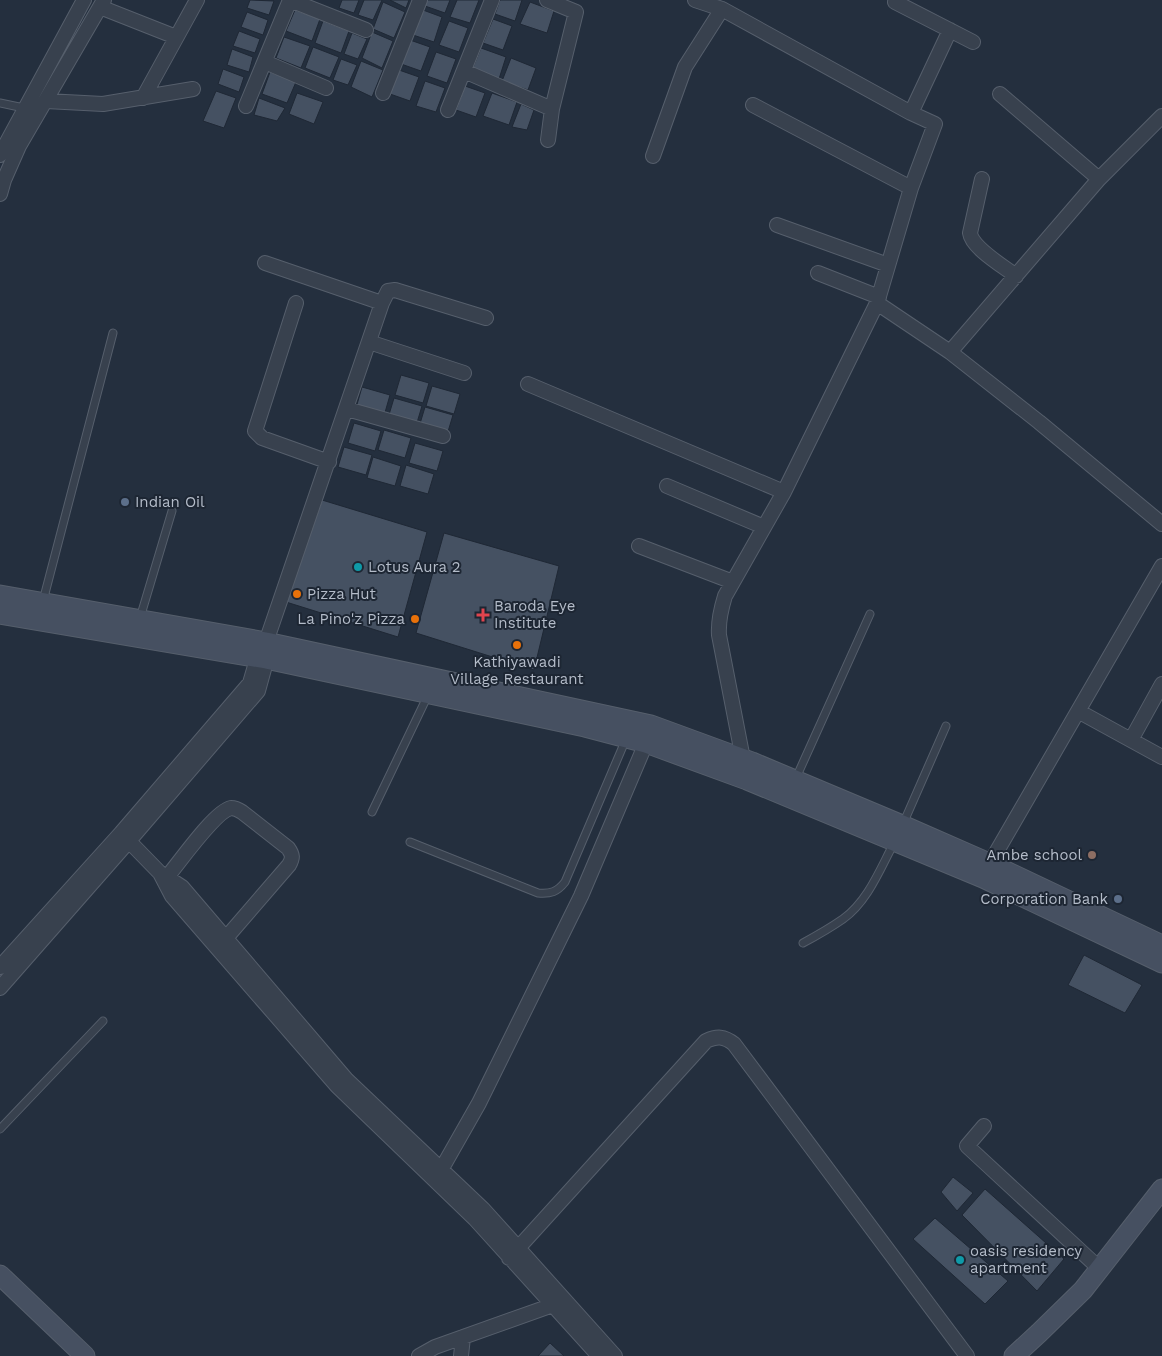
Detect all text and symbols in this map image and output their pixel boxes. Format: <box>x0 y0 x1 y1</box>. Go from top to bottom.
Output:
place label: Indian Oil <box>135 493 205 511</box>
marker: Indian Oil <box>119 496 131 508</box>
place label: Lotus Aura 2 <box>368 558 461 576</box>
marker: Lotus Aura 2 <box>352 561 364 573</box>
place label: Pizza Hut <box>307 585 377 603</box>
marker: Pizza Hut <box>291 588 303 600</box>
place label: Baroda Eye Institute <box>494 597 575 632</box>
marker: Baroda Eye Institute <box>476 608 490 622</box>
place label: La Pino'z Pizza <box>297 610 406 628</box>
marker: La Pino'z Pizza <box>409 613 421 625</box>
marker: Kathiyawadi Village Restaurant <box>511 639 523 651</box>
place label: Kathiyawadi Village Restaurant <box>450 653 584 688</box>
place label: Ambe school <box>986 846 1082 864</box>
marker: Ambe school <box>1086 849 1098 861</box>
place label: Corporation Bank <box>980 890 1108 908</box>
marker: Corporation Bank <box>1112 893 1124 905</box>
place label: oasis residency apartment <box>970 1242 1082 1277</box>
marker: oasis residency apartment <box>954 1254 966 1266</box>

